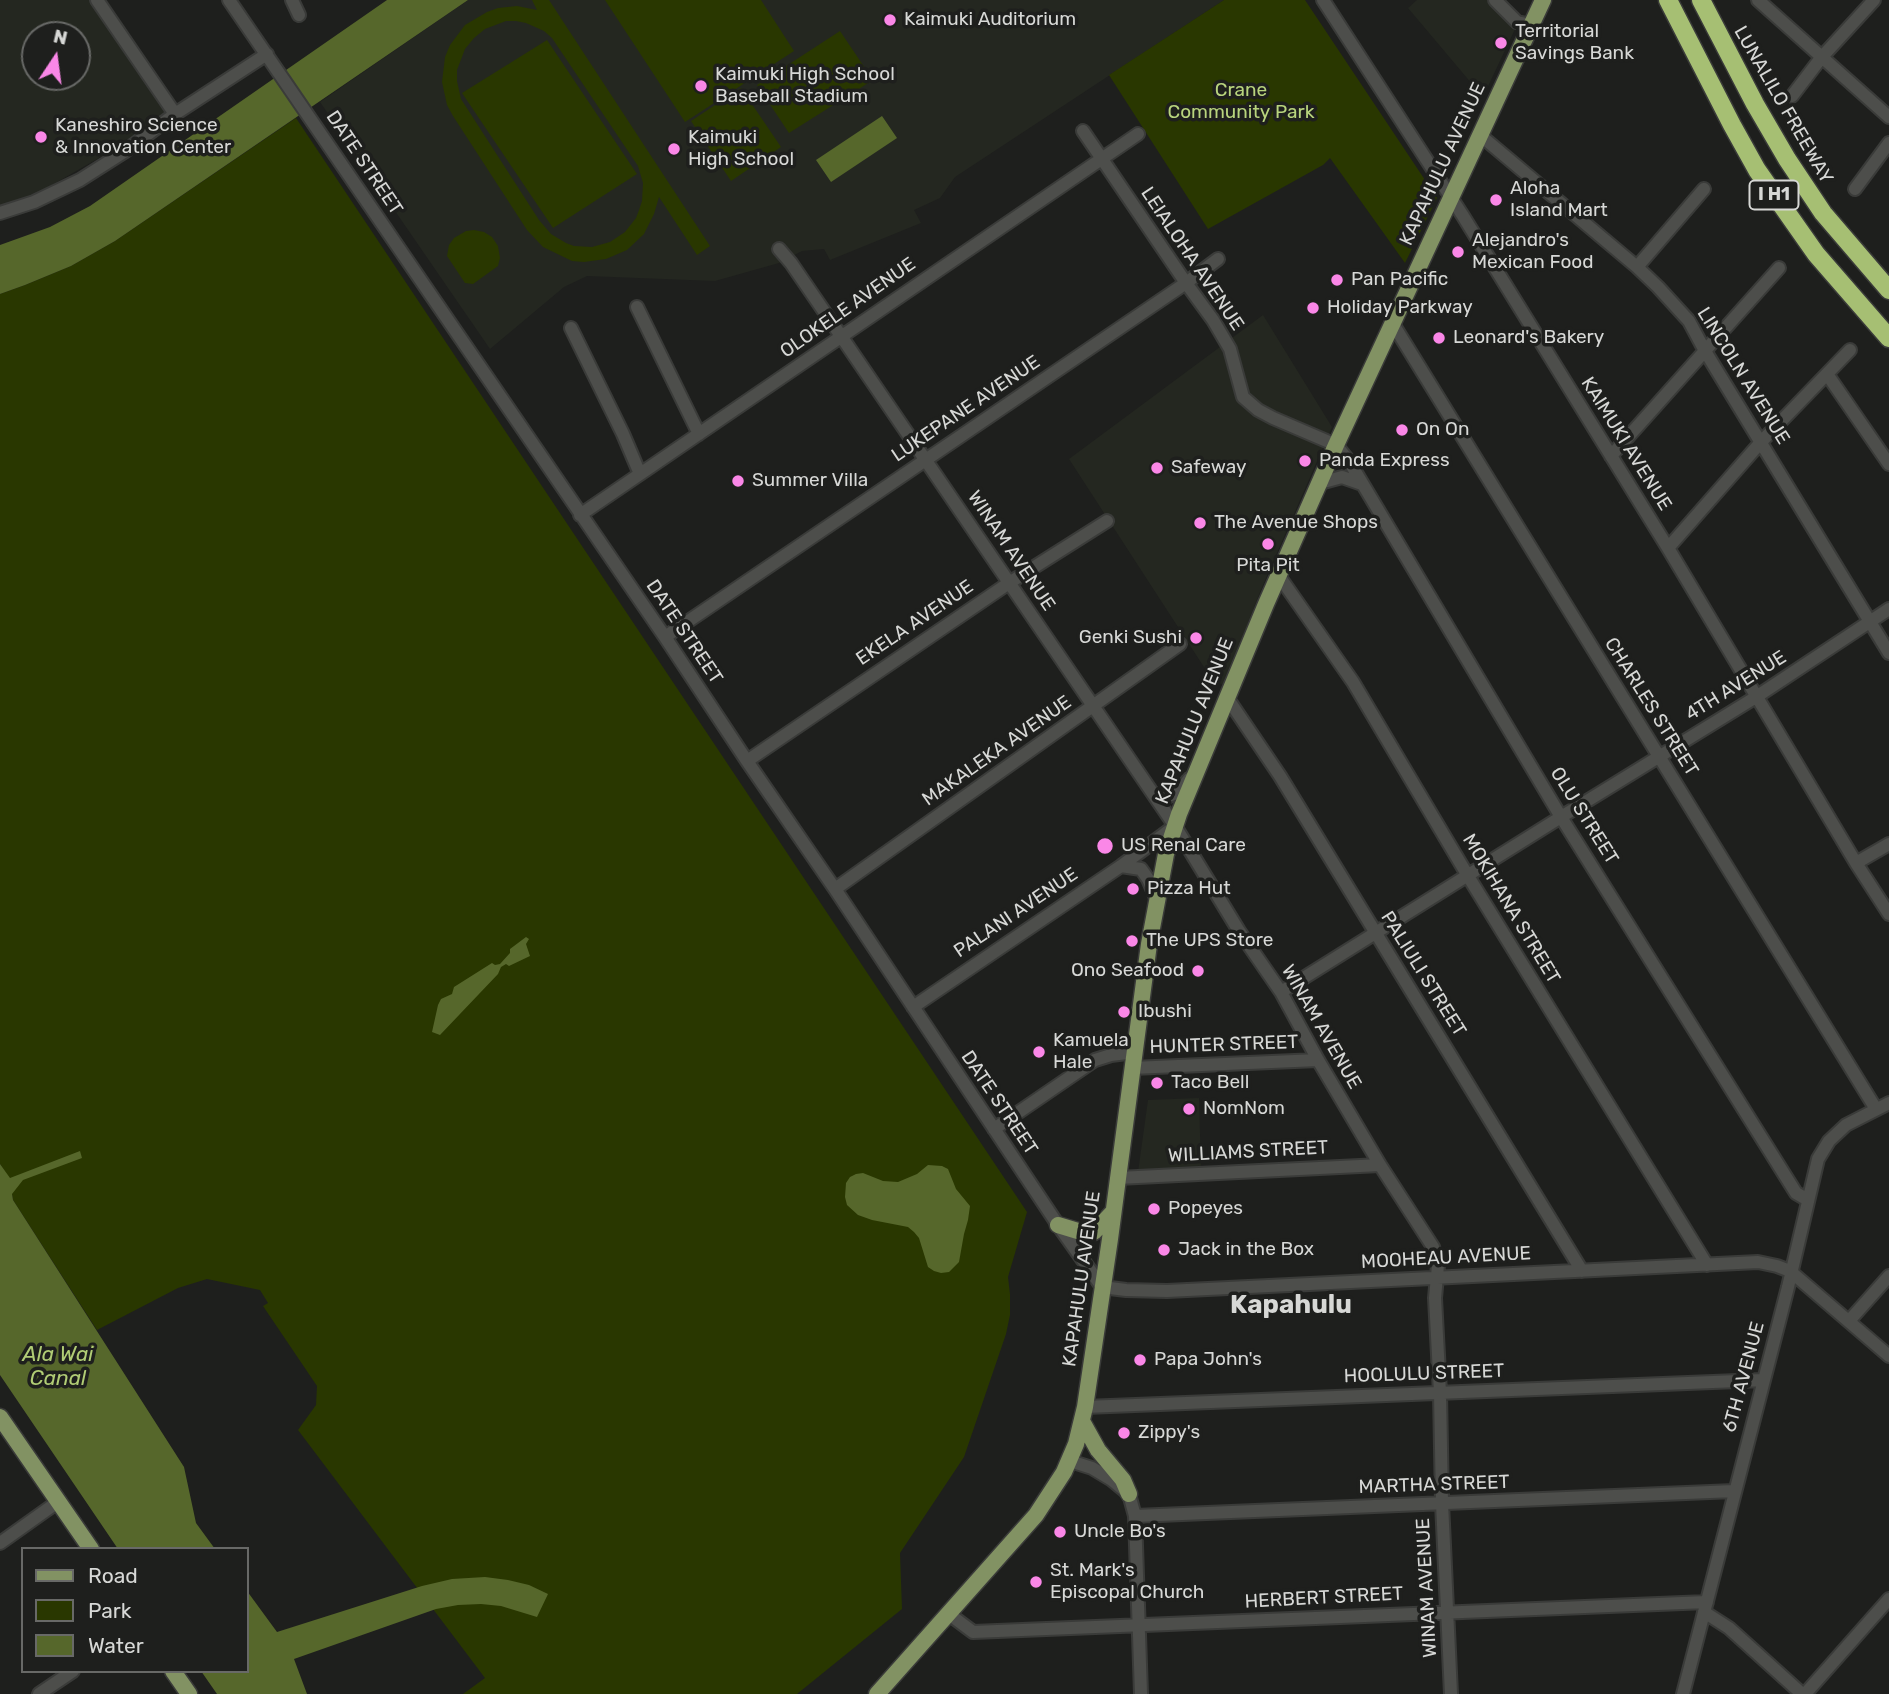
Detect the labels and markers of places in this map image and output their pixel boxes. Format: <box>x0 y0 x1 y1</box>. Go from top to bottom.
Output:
place label: Kaimuki Auditorium <box>904 9 1076 31</box>
marker: Kaimuki Auditorium <box>882 12 898 28</box>
place label: Territorial Savings Bank <box>1515 21 1634 65</box>
marker: Territorial Savings Bank <box>1493 35 1509 51</box>
place label: Kaimuki High School Baseball Stadium <box>715 64 895 108</box>
marker: Kaimuki High School Baseball Stadium <box>693 78 709 94</box>
place label: Kaneshiro Science & Innovation Center <box>55 115 231 159</box>
place label: Kaimuki High School <box>688 127 794 171</box>
marker: Kaneshiro Science & Innovation Center <box>33 129 49 145</box>
marker: Kaimuki High School <box>666 141 682 157</box>
place label: Aloha Island Mart <box>1510 178 1608 222</box>
marker: Aloha Island Mart <box>1488 192 1504 208</box>
place label: Alejandro's Mexican Food <box>1472 230 1594 274</box>
marker: Alejandro's Mexican Food <box>1450 244 1466 260</box>
place label: Pan Pacific <box>1351 269 1448 291</box>
marker: Pan Pacific <box>1329 272 1345 288</box>
place label: Holiday Parkway <box>1327 297 1473 319</box>
marker: Holiday Parkway <box>1305 300 1321 316</box>
place label: Leonard's Bakery <box>1453 327 1604 349</box>
marker: Leonard's Bakery <box>1431 330 1447 346</box>
place label: On On <box>1416 419 1469 441</box>
marker: On On <box>1394 422 1410 438</box>
place label: Panda Express <box>1319 450 1450 472</box>
marker: Panda Express <box>1297 453 1313 469</box>
place label: Safeway <box>1171 457 1246 479</box>
marker: Safeway <box>1149 460 1165 476</box>
place label: Summer Villa <box>752 470 868 492</box>
marker: Summer Villa <box>730 473 746 489</box>
place label: The Avenue Shops <box>1214 512 1378 534</box>
marker: The Avenue Shops <box>1192 515 1208 531</box>
marker: Pita Pit <box>1260 536 1276 552</box>
place label: Pita Pit <box>1236 555 1300 577</box>
place label: Genki Sushi <box>1079 627 1182 649</box>
marker: Genki Sushi <box>1188 630 1204 646</box>
place label: US Renal Care <box>1121 835 1246 857</box>
marker: US Renal Care <box>1095 836 1115 856</box>
place label: Pizza Hut <box>1147 878 1231 900</box>
marker: Pizza Hut <box>1125 881 1141 897</box>
place label: The UPS Store <box>1146 930 1273 952</box>
marker: The UPS Store <box>1124 933 1140 949</box>
place label: Ono Seafood <box>1071 960 1184 982</box>
marker: Ono Seafood <box>1190 963 1206 979</box>
place label: Ibushi <box>1138 1001 1192 1023</box>
marker: Ibushi <box>1116 1004 1132 1020</box>
place label: Kamuela Hale <box>1053 1030 1129 1074</box>
marker: Kamuela Hale <box>1031 1044 1047 1060</box>
place label: Taco Bell <box>1171 1072 1249 1094</box>
marker: Taco Bell <box>1149 1075 1165 1091</box>
place label: NomNom <box>1203 1098 1285 1120</box>
marker: NomNom <box>1181 1101 1197 1117</box>
place label: Popeyes <box>1168 1198 1243 1220</box>
marker: Popeyes <box>1146 1201 1162 1217</box>
place label: Jack in the Box <box>1178 1239 1314 1261</box>
marker: Jack in the Box <box>1156 1242 1172 1258</box>
place label: Papa John's <box>1154 1349 1262 1371</box>
marker: Papa John's <box>1132 1352 1148 1368</box>
place label: Zippy's <box>1138 1422 1200 1444</box>
marker: Zippy's <box>1116 1425 1132 1441</box>
place label: Uncle Bo's <box>1074 1521 1166 1543</box>
marker: Uncle Bo's <box>1052 1524 1068 1540</box>
place label: St. Mark's Episcopal Church <box>1050 1560 1204 1604</box>
marker: St. Mark's Episcopal Church <box>1028 1574 1044 1590</box>

